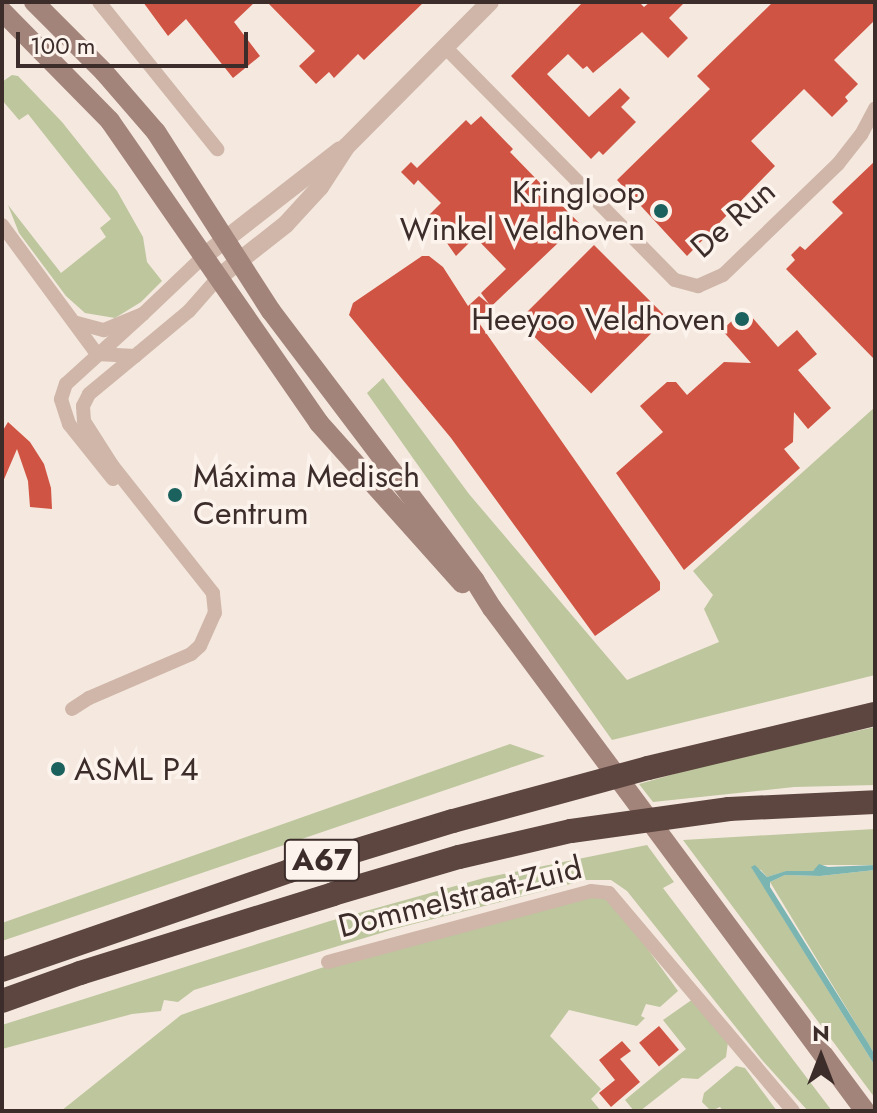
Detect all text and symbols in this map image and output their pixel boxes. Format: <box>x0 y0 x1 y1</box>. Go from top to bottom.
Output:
scale bar <box>20 16 252 66</box>
text: 100 m <box>30 28 96 63</box>
street label: De Run <box>683 172 783 266</box>
place label: Kringloop Winkel Veldhoven <box>400 174 645 249</box>
marker: Kringloop Winkel Veldhoven <box>652 202 670 220</box>
place label: Heeyoo Veldhoven <box>471 300 726 338</box>
marker: Heeyoo Veldhoven <box>733 310 751 328</box>
place label: Máxima Medisch Centrum <box>193 458 420 533</box>
marker: Máxima Medisch Centrum <box>164 484 186 506</box>
place label: ASML P4 <box>74 750 199 788</box>
marker: ASML P4 <box>49 760 67 778</box>
road number: A67 <box>282 834 362 886</box>
street label: Dommelstraat-Zuid <box>334 848 586 946</box>
north arrow <box>781 1017 861 1097</box>
text: N <box>812 1017 830 1049</box>

